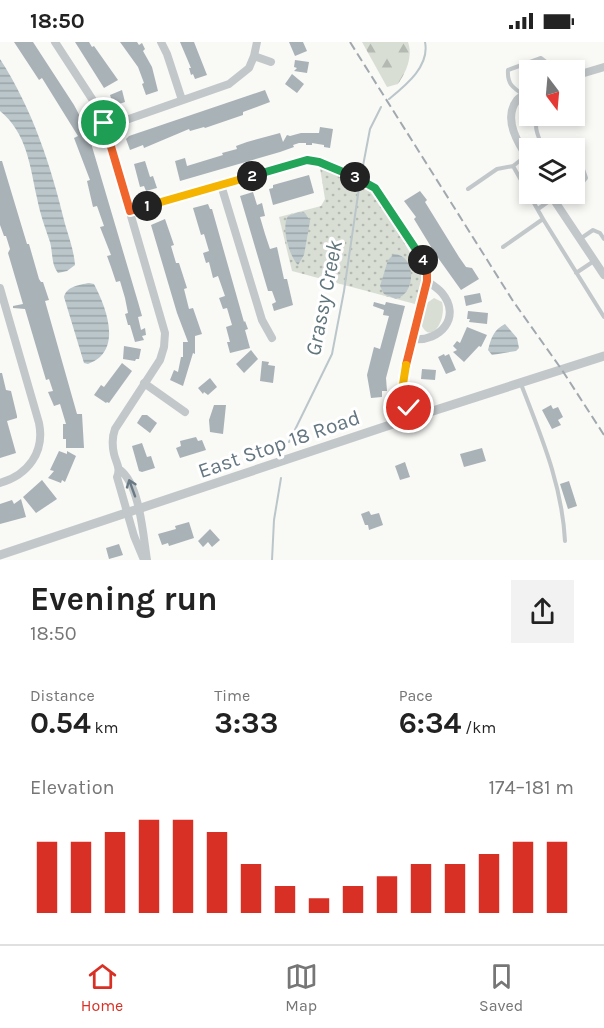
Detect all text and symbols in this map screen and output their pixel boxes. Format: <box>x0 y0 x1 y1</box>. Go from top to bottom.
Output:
text: 18:50 <box>30 8 85 34</box>
north arrow <box>519 60 585 126</box>
map controls <box>519 60 585 204</box>
pin <box>78 97 129 148</box>
icon: arrive <box>87 106 120 139</box>
button: layers <box>519 138 585 204</box>
pin: 2 <box>237 161 267 191</box>
pin: 3 <box>340 162 370 192</box>
text: 2 <box>247 166 257 185</box>
text: 3 <box>350 167 360 186</box>
pin: 1 <box>132 191 162 221</box>
text: 1 <box>144 196 150 215</box>
water label: Grassy Creek <box>300 237 348 358</box>
pin: 4 <box>408 245 438 275</box>
text: 4 <box>418 250 428 269</box>
pin <box>383 382 434 433</box>
icon: check <box>392 391 425 424</box>
street label: East Stop 18 Road <box>195 405 363 483</box>
one-way arrow <box>125 479 136 498</box>
text: Evening run <box>30 580 218 618</box>
button: share <box>511 580 574 643</box>
text: 18:50 <box>30 622 77 645</box>
text: Distance <box>30 686 95 705</box>
text: Time <box>214 686 250 705</box>
text: Pace <box>399 686 433 705</box>
text: 0.54 <box>30 705 91 741</box>
text: 3:33 <box>214 705 278 741</box>
text: 6:34 <box>399 705 461 741</box>
text: km <box>91 718 119 737</box>
text: /km <box>461 718 496 737</box>
text: Elevation <box>30 776 115 799</box>
text: 174–181 m <box>488 776 574 799</box>
tab: Home <box>81 960 123 1015</box>
tab: Map <box>285 960 318 1015</box>
tab: Saved <box>479 960 523 1015</box>

